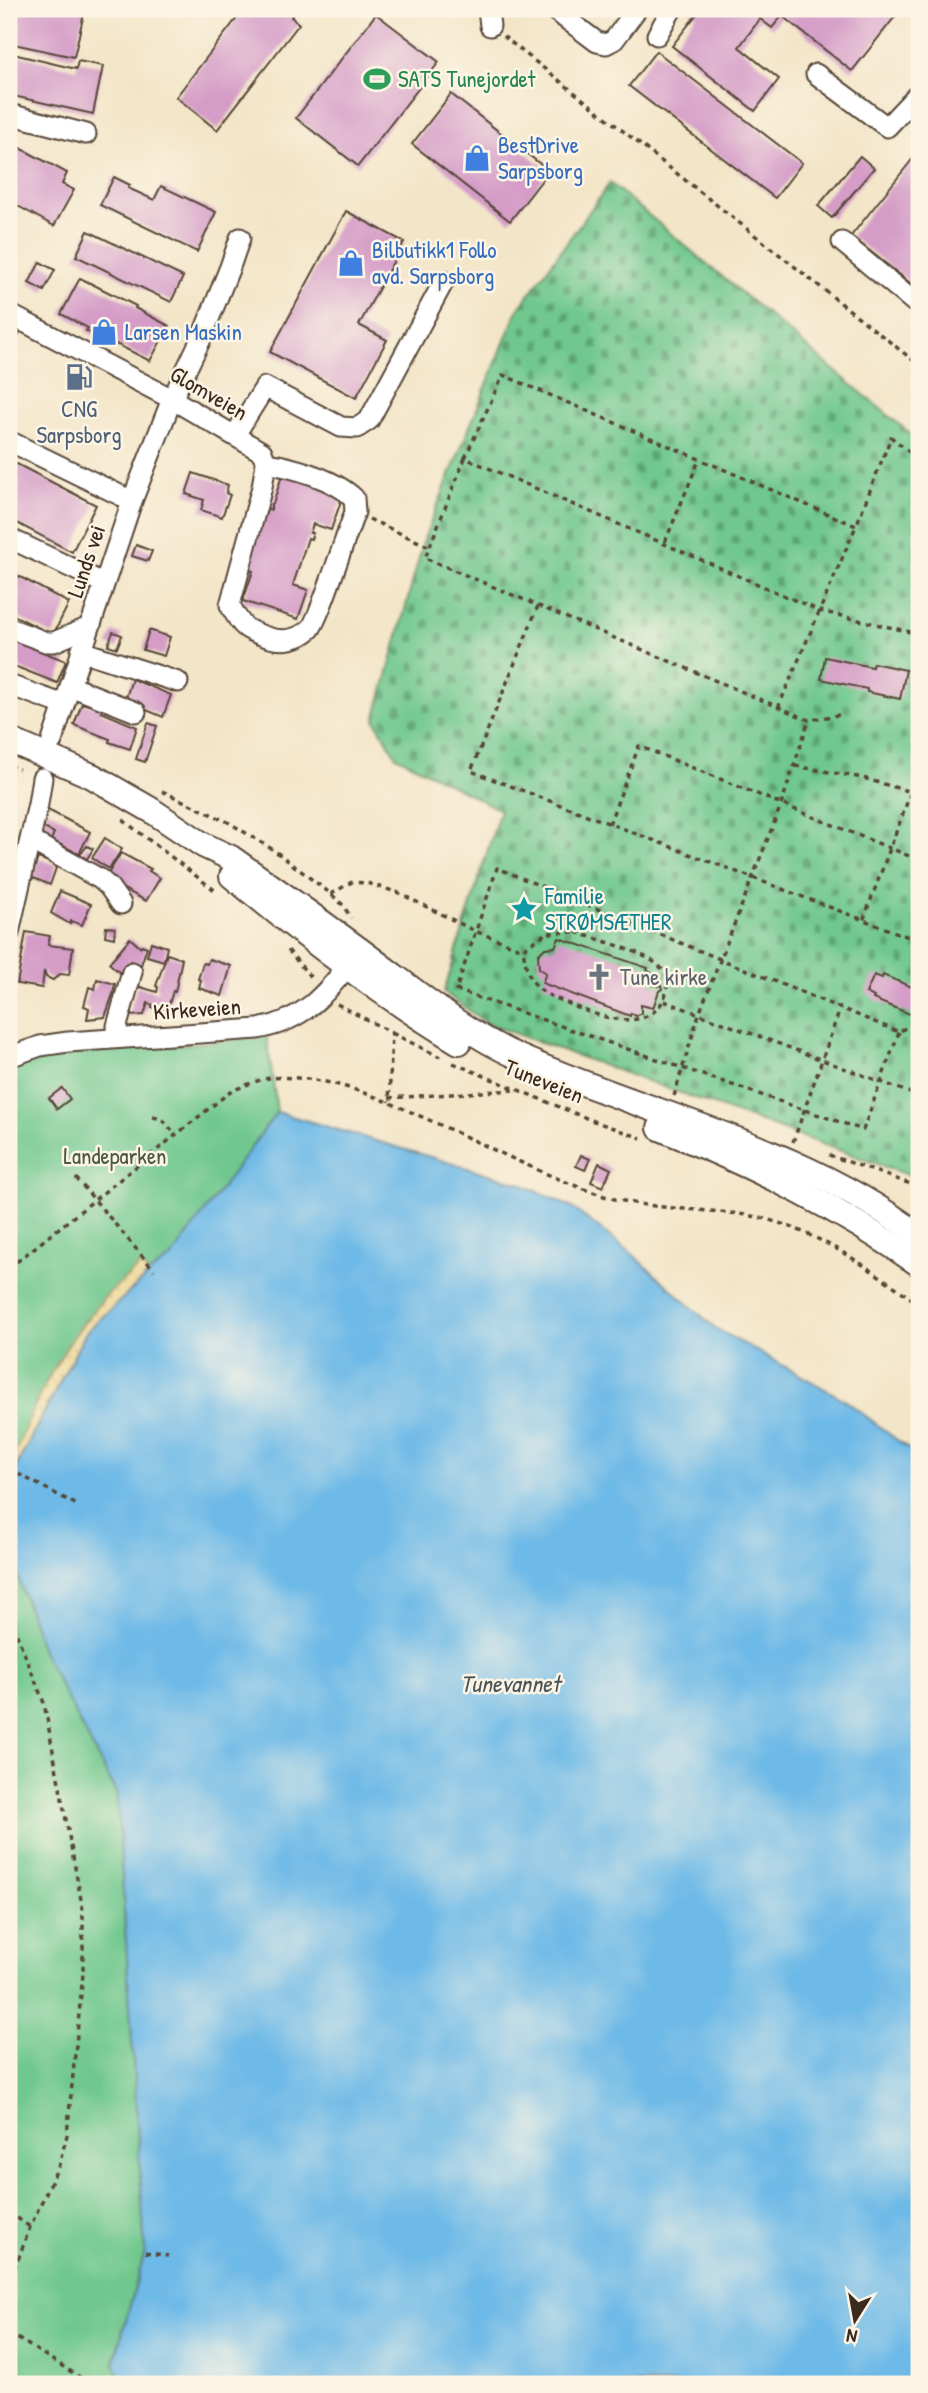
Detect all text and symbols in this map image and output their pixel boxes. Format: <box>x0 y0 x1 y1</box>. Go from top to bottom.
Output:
place label: SATS Tunejordet <box>398 63 537 94</box>
sports icon: SATS Tunejordet <box>362 64 392 94</box>
place label: BestDrive Sarpsborg <box>498 129 583 186</box>
shop icon: BestDrive Sarpsborg <box>462 143 492 173</box>
place label: Bilbutikk1 Follo avd. Sarpsborg <box>372 234 496 291</box>
shop icon: Bilbutikk1 Follo avd. Sarpsborg <box>336 248 366 278</box>
place label: Larsen Maskin <box>125 316 242 347</box>
shop icon: Larsen Maskin <box>89 317 119 347</box>
street label: Glomveien <box>165 358 254 427</box>
fuel station icon: CNG Sarpsborg <box>64 362 94 392</box>
place label: CNG Sarpsborg <box>37 393 121 450</box>
street label: Lunds vei <box>59 520 112 601</box>
place label: Familie STRØMSÆTHER <box>544 880 671 937</box>
place icon: Familie STRØMSÆTHER <box>509 894 539 924</box>
place label: Tune kirke <box>620 961 707 992</box>
church icon: Tune kirke <box>584 962 614 992</box>
street label: Kirkeveien <box>152 990 242 1027</box>
street label: Tuneveien <box>500 1051 588 1110</box>
park label: Landeparken <box>64 1140 166 1171</box>
water label: Tunevannet <box>460 1667 564 1699</box>
north arrow <box>820 2284 890 2354</box>
text: N <box>844 2323 859 2350</box>

